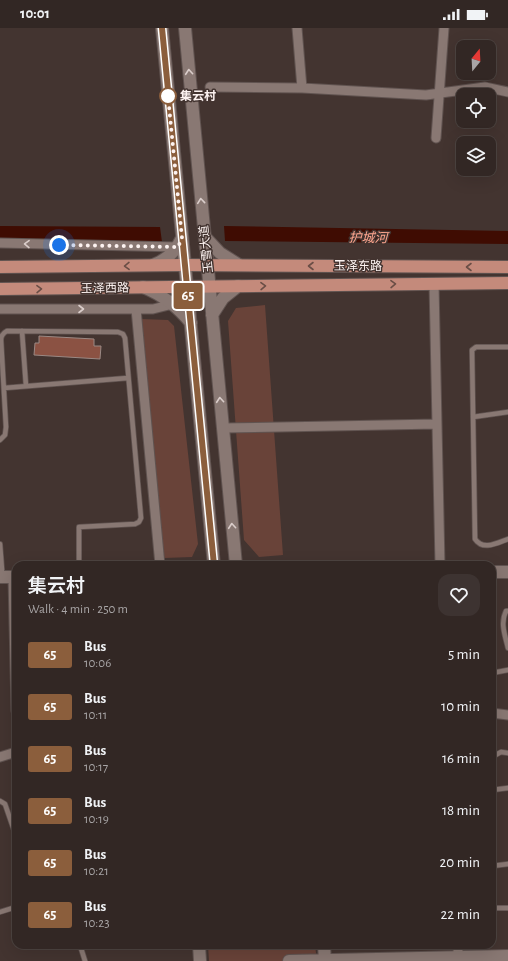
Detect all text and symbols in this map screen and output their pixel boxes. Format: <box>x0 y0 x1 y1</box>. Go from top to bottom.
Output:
text: 10:01 <box>20 6 50 21</box>
north arrow <box>456 40 496 80</box>
map controls <box>456 40 496 176</box>
one-way arrow <box>184 69 193 75</box>
marker: 集云村 <box>159 87 177 105</box>
button: locate <box>456 88 496 128</box>
place label: 集云村 <box>180 89 216 102</box>
button: layers <box>456 136 496 176</box>
one-way arrow <box>197 198 206 204</box>
street label: 玉雪大道 <box>197 224 214 274</box>
water label: 护城河 <box>348 231 391 245</box>
your location <box>49 235 69 255</box>
one-way arrow <box>24 240 30 248</box>
street label: 玉泽东路 <box>334 259 382 272</box>
one-way arrow <box>124 262 130 270</box>
one-way arrow <box>308 262 314 270</box>
one-way arrow <box>466 263 472 271</box>
one-way arrow <box>390 280 396 289</box>
street label: 玉泽西路 <box>81 281 129 294</box>
one-way arrow <box>260 282 266 290</box>
line badge: 65 <box>170 283 206 309</box>
one-way arrow <box>36 285 42 293</box>
text: 65 <box>182 289 194 303</box>
one-way arrow <box>78 305 84 313</box>
one-way arrow <box>216 397 225 403</box>
one-way arrow <box>227 523 236 529</box>
button: heart <box>438 574 480 616</box>
text: 集云村 <box>28 577 85 596</box>
text: Walk · 4 min · 250 m <box>28 603 128 616</box>
text: Bus <box>84 639 106 654</box>
text: 5 min <box>448 647 480 662</box>
text: 65 <box>44 648 56 662</box>
text: 10:06 <box>84 657 111 670</box>
text: Bus <box>84 691 106 706</box>
text: 10 min <box>441 699 480 714</box>
text: 65 <box>44 700 56 714</box>
text: 10:11 <box>84 709 107 722</box>
text: Bus <box>84 743 106 758</box>
text: 16 min <box>442 751 480 766</box>
text: 65 <box>44 752 56 766</box>
text: 10:17 <box>84 761 108 774</box>
text: Bus <box>84 795 106 810</box>
text: 18 min <box>442 803 480 818</box>
text: 65 <box>44 804 56 818</box>
text: 10:19 <box>84 813 109 826</box>
text: Bus <box>84 847 106 862</box>
text: 20 min <box>439 855 480 870</box>
text: 65 <box>44 856 56 870</box>
text: 10:21 <box>84 865 109 878</box>
text: Bus <box>84 899 106 914</box>
text: 22 min <box>441 907 480 922</box>
text: 65 <box>44 908 56 922</box>
text: 10:23 <box>84 917 110 930</box>

